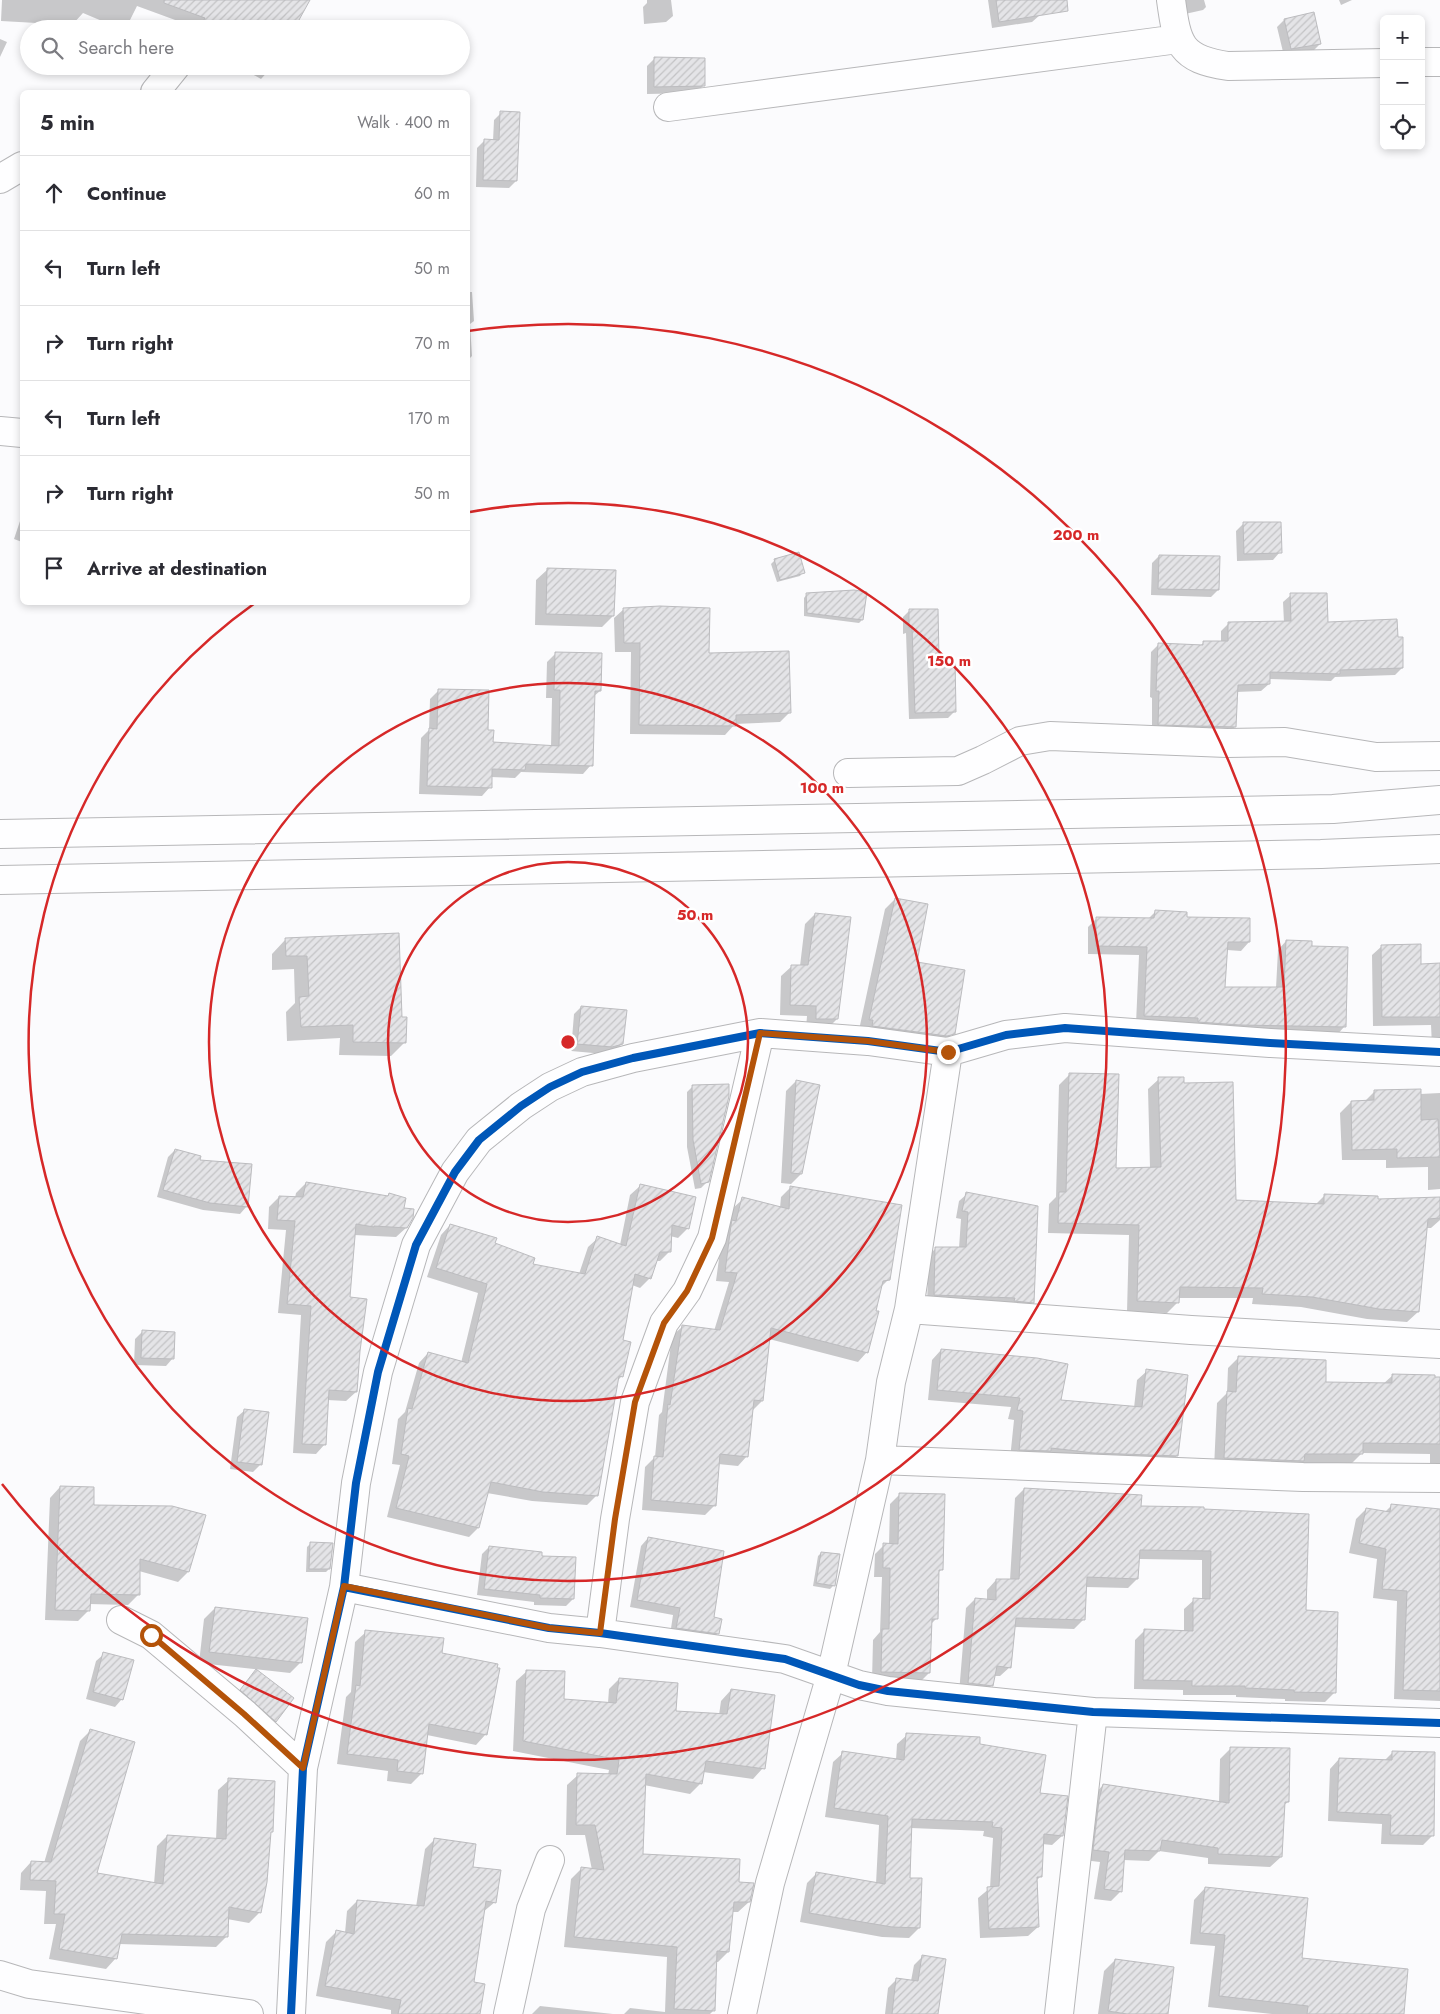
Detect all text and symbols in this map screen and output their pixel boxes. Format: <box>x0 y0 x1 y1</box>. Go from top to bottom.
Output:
map controls <box>1380 15 1425 150</box>
button: + <box>1380 15 1425 60</box>
search box <box>20 20 470 75</box>
icon: search <box>38 34 66 62</box>
text: Search here <box>78 34 174 61</box>
button: − <box>1380 60 1425 105</box>
button: locate <box>1380 105 1425 150</box>
text: 5 min <box>40 108 95 138</box>
text: Walk · 400 m <box>357 111 450 134</box>
icon: ahead <box>40 179 68 207</box>
text: Continue <box>87 180 166 207</box>
text: 60 m <box>414 182 450 205</box>
icon: left <box>40 254 68 282</box>
text: Turn left <box>87 255 160 282</box>
text: 50 m <box>414 257 450 280</box>
icon: right <box>40 329 68 357</box>
text: Turn right <box>87 330 173 357</box>
text: 70 m <box>415 332 450 355</box>
icon: left <box>40 404 68 432</box>
text: Turn left <box>87 405 160 432</box>
text: 170 m <box>408 407 450 430</box>
icon: right <box>40 479 68 507</box>
text: Turn right <box>87 480 173 507</box>
text: 50 m <box>414 482 450 505</box>
text: 200 m <box>1053 524 1099 546</box>
icon: arrive <box>40 554 68 582</box>
text: Arrive at destination <box>87 555 267 582</box>
text: 150 m <box>927 650 971 672</box>
text: 100 m <box>800 777 844 799</box>
text: 50 m <box>677 904 713 926</box>
centre of rings <box>559 1033 577 1051</box>
route end <box>937 1041 960 1064</box>
route start <box>140 1624 163 1647</box>

